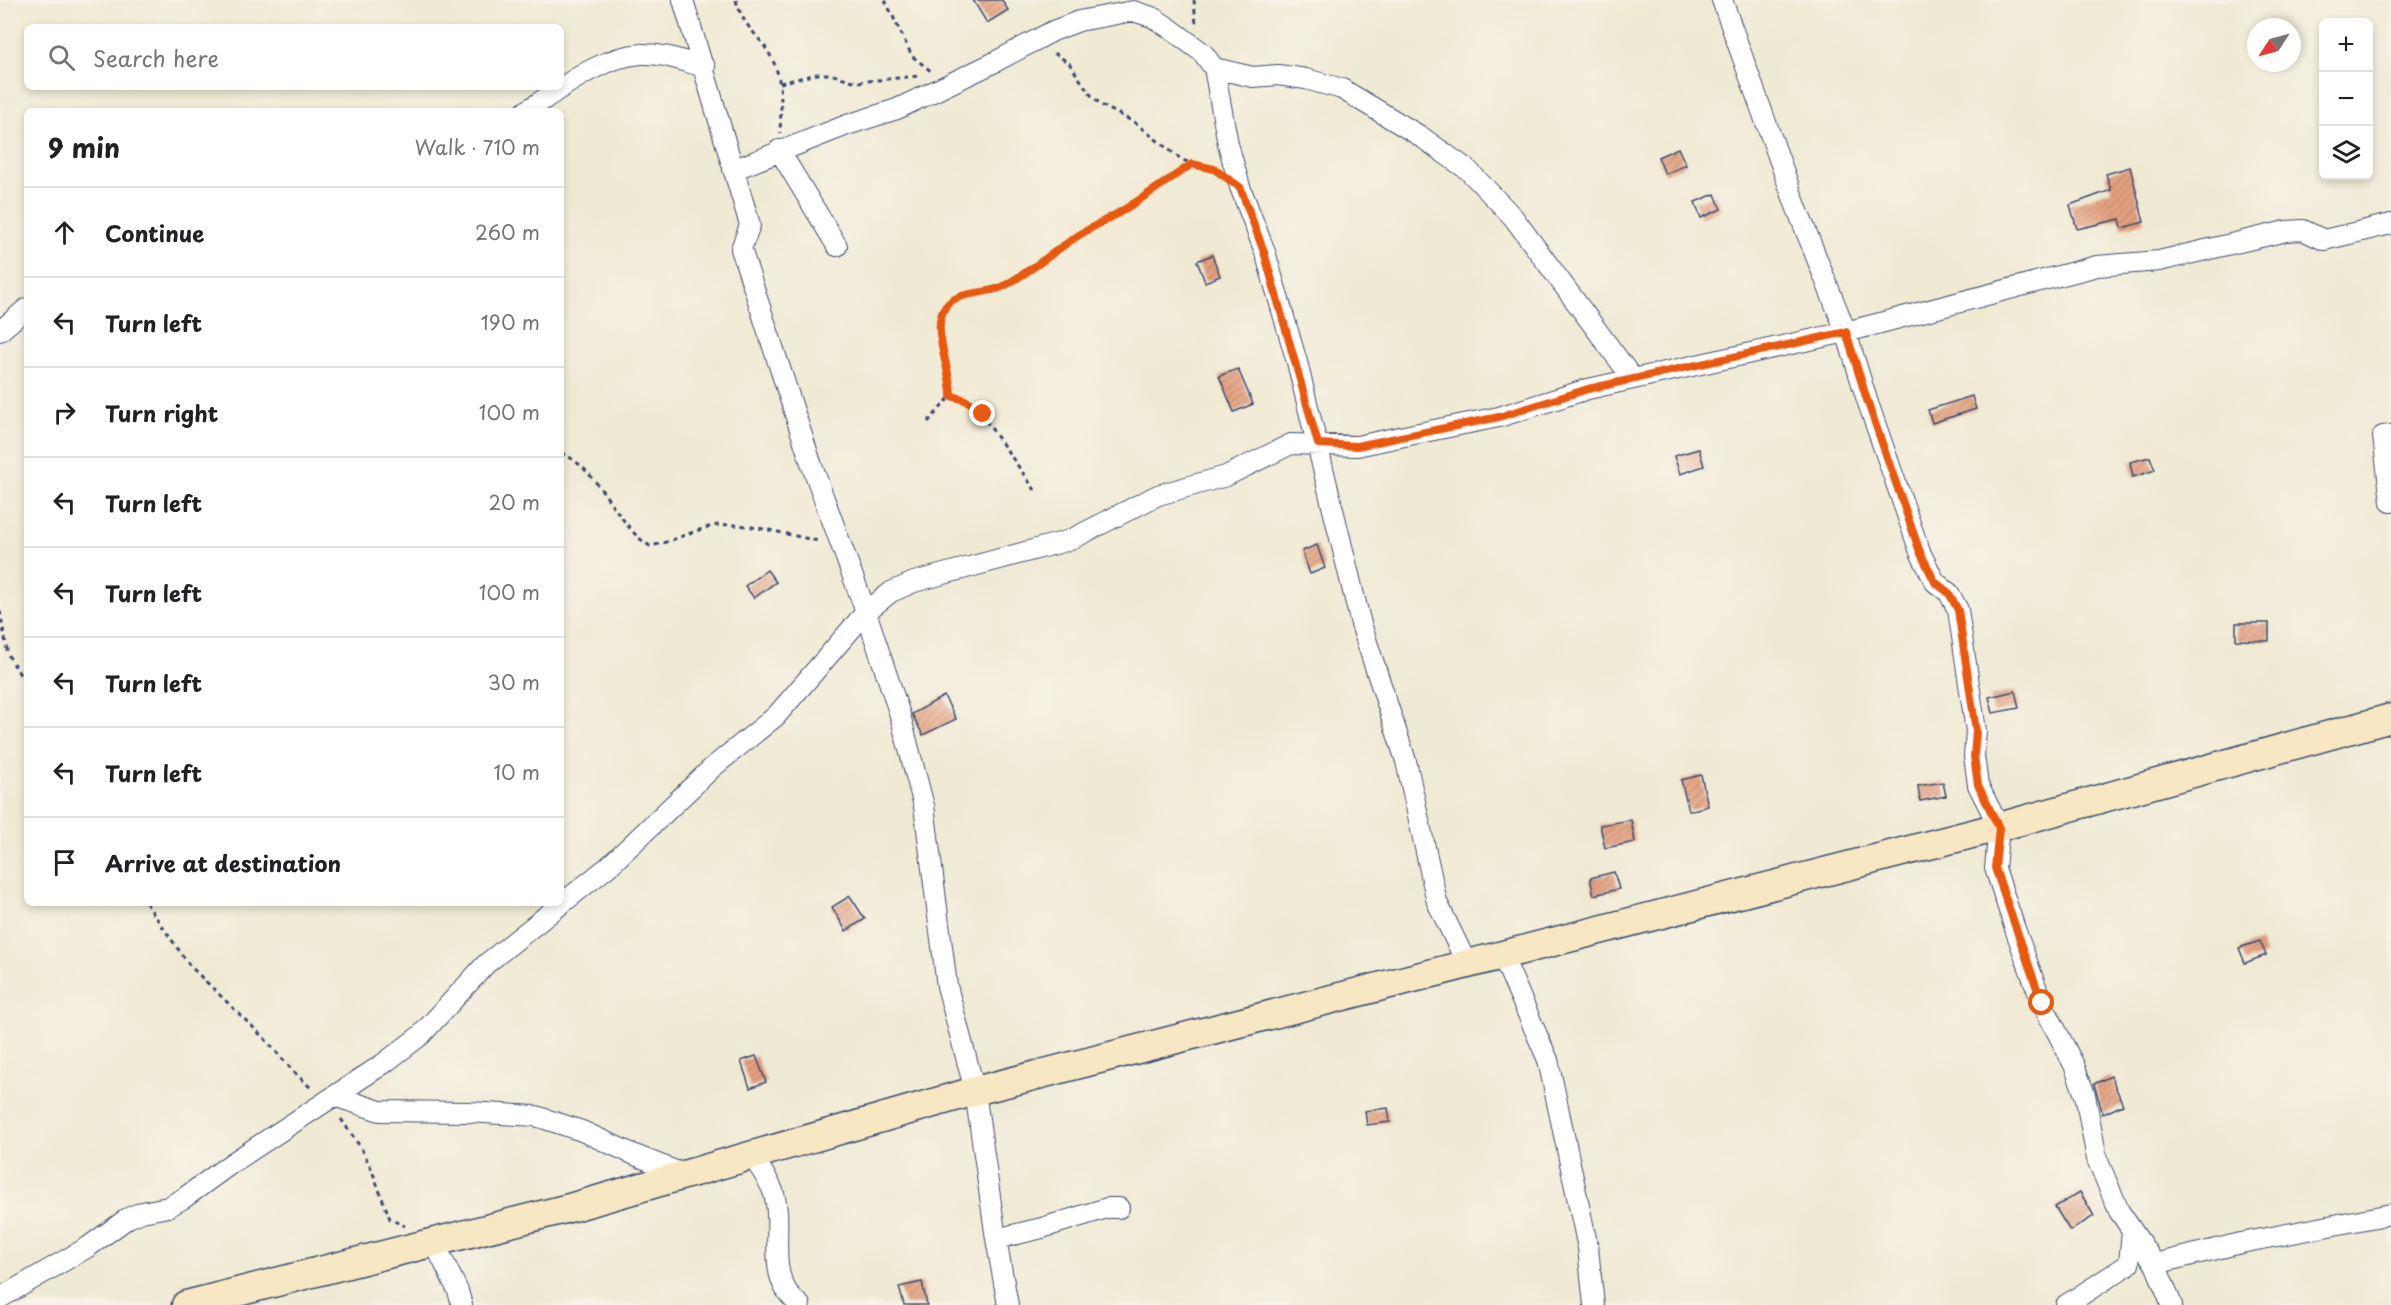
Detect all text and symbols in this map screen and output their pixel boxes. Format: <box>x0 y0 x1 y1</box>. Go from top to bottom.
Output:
north arrow <box>2247 18 2301 72</box>
map controls <box>2319 18 2373 180</box>
button: + <box>2319 18 2373 72</box>
search box <box>24 24 564 90</box>
icon: search <box>45 41 78 74</box>
text: Search here <box>93 41 219 74</box>
button: − <box>2319 72 2373 126</box>
button: layers <box>2319 126 2373 180</box>
text: 9 min <box>48 128 120 167</box>
text: Walk · 710 m <box>415 132 540 162</box>
icon: ahead <box>48 216 81 249</box>
text: Continue <box>105 216 204 249</box>
text: 260 m <box>475 217 540 247</box>
icon: left <box>48 306 81 339</box>
text: Turn left <box>105 306 202 339</box>
text: 190 m <box>481 307 540 337</box>
icon: right <box>48 396 81 429</box>
text: Turn right <box>105 396 218 429</box>
text: 100 m <box>479 397 540 427</box>
route end <box>969 400 995 426</box>
icon: left <box>48 486 81 519</box>
text: Turn left <box>105 486 202 519</box>
text: 20 m <box>488 487 540 517</box>
icon: left <box>48 576 81 609</box>
text: Turn left <box>105 576 202 609</box>
text: 100 m <box>479 577 540 607</box>
icon: left <box>48 666 81 699</box>
text: Turn left <box>105 666 202 699</box>
text: 30 m <box>487 667 540 697</box>
icon: left <box>48 756 81 789</box>
text: Turn left <box>105 756 202 789</box>
text: 10 m <box>493 757 540 787</box>
icon: arrive <box>48 846 81 879</box>
text: Arrive at destination <box>105 846 341 879</box>
route start <box>2028 989 2054 1015</box>

